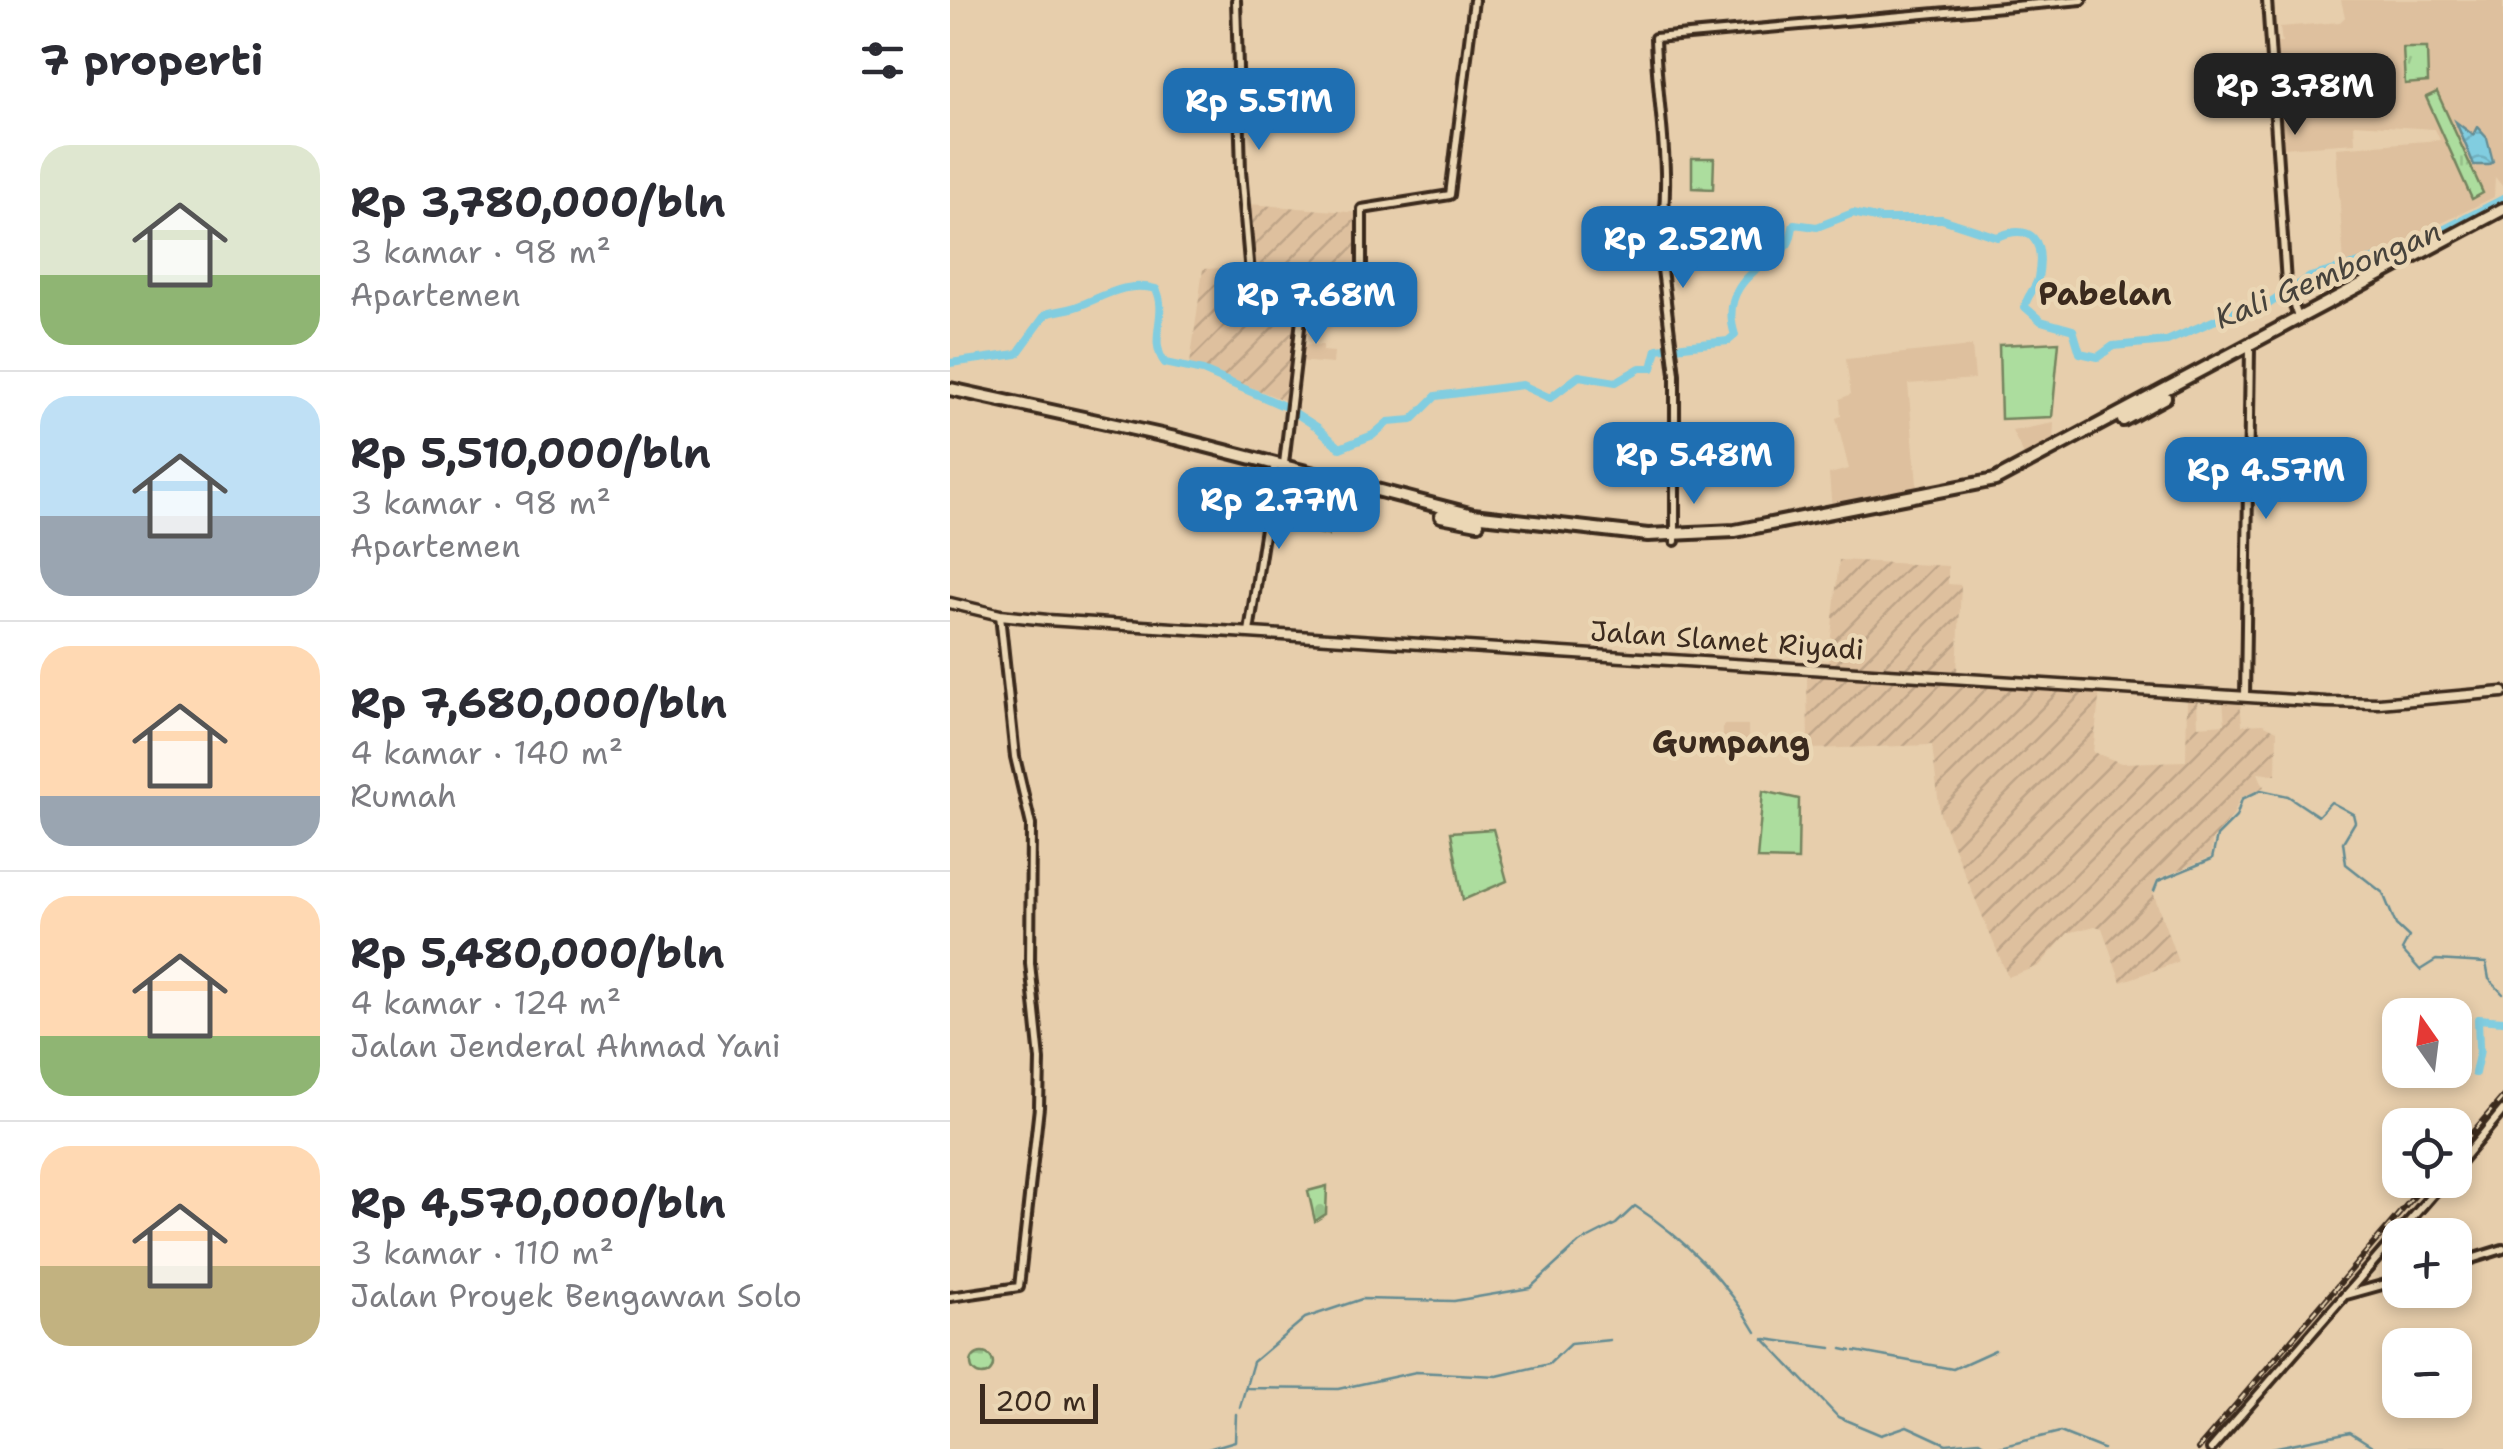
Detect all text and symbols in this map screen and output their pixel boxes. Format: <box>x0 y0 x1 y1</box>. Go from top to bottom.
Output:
text: 7 properti <box>40 32 263 88</box>
icon: filters <box>855 33 910 88</box>
pin: Rp 3.78M <box>2192 53 2398 138</box>
text: Rp 3.78M <box>2216 64 2374 107</box>
pin: Rp 5.51M <box>1156 68 1362 153</box>
text: Rp 5.51M <box>1185 79 1333 122</box>
text: Rp 3,780,000/bln <box>350 174 726 230</box>
icon: home <box>120 185 240 305</box>
pin: Rp 2.52M <box>1580 206 1786 291</box>
water label: Kali Gembongan <box>2209 210 2447 339</box>
text: Rp 2.52M <box>1603 217 1763 260</box>
text: 3 kamar · 98 m² <box>350 230 611 273</box>
pin: Rp 7.68M <box>1213 262 1419 347</box>
district label: Pabelan <box>2038 272 2172 315</box>
text: Apartemen <box>350 273 521 316</box>
text: Rp 7.68M <box>1236 273 1396 316</box>
pin: Rp 5.48M <box>1591 422 1797 507</box>
text: Rp 5,510,000/bln <box>350 425 711 481</box>
text: Rp 5.48M <box>1615 433 1773 476</box>
icon: home <box>120 436 240 556</box>
pin: Rp 4.57M <box>2163 437 2369 522</box>
text: Rp 4.57M <box>2187 448 2345 491</box>
pin: Rp 2.77M <box>1176 467 1382 552</box>
text: Rp 2.77M <box>1200 478 1358 521</box>
text: 3 kamar · 98 m² <box>350 481 611 524</box>
text: Apartemen <box>350 524 521 567</box>
street label: Jalan Slamet Riyadi <box>1589 611 1865 669</box>
text: Rp 7,680,000/bln <box>350 675 727 731</box>
icon: home <box>120 686 240 806</box>
district label: Gumpang <box>1652 720 1810 763</box>
text: 4 kamar · 140 m² <box>350 731 623 774</box>
text: Rumah <box>350 774 457 817</box>
text: Rp 5,480,000/bln <box>350 925 725 981</box>
icon: home <box>120 936 240 1056</box>
text: 4 kamar · 124 m² <box>350 981 621 1024</box>
north arrow <box>2382 998 2472 1088</box>
map controls <box>2382 998 2472 1418</box>
text: Jalan Jenderal Ahmad Yani <box>350 1024 781 1067</box>
button: locate <box>2382 1108 2472 1198</box>
text: Rp 4,570,000/bln <box>350 1175 726 1231</box>
icon: home <box>120 1186 240 1306</box>
button: + <box>2382 1218 2472 1308</box>
text: 3 kamar · 110 m² <box>350 1231 614 1274</box>
text: Jalan Proyek Bengawan Solo <box>350 1274 802 1317</box>
button: − <box>2382 1328 2472 1418</box>
scale bar <box>980 1379 1098 1424</box>
text: 200 m <box>995 1382 1086 1420</box>

